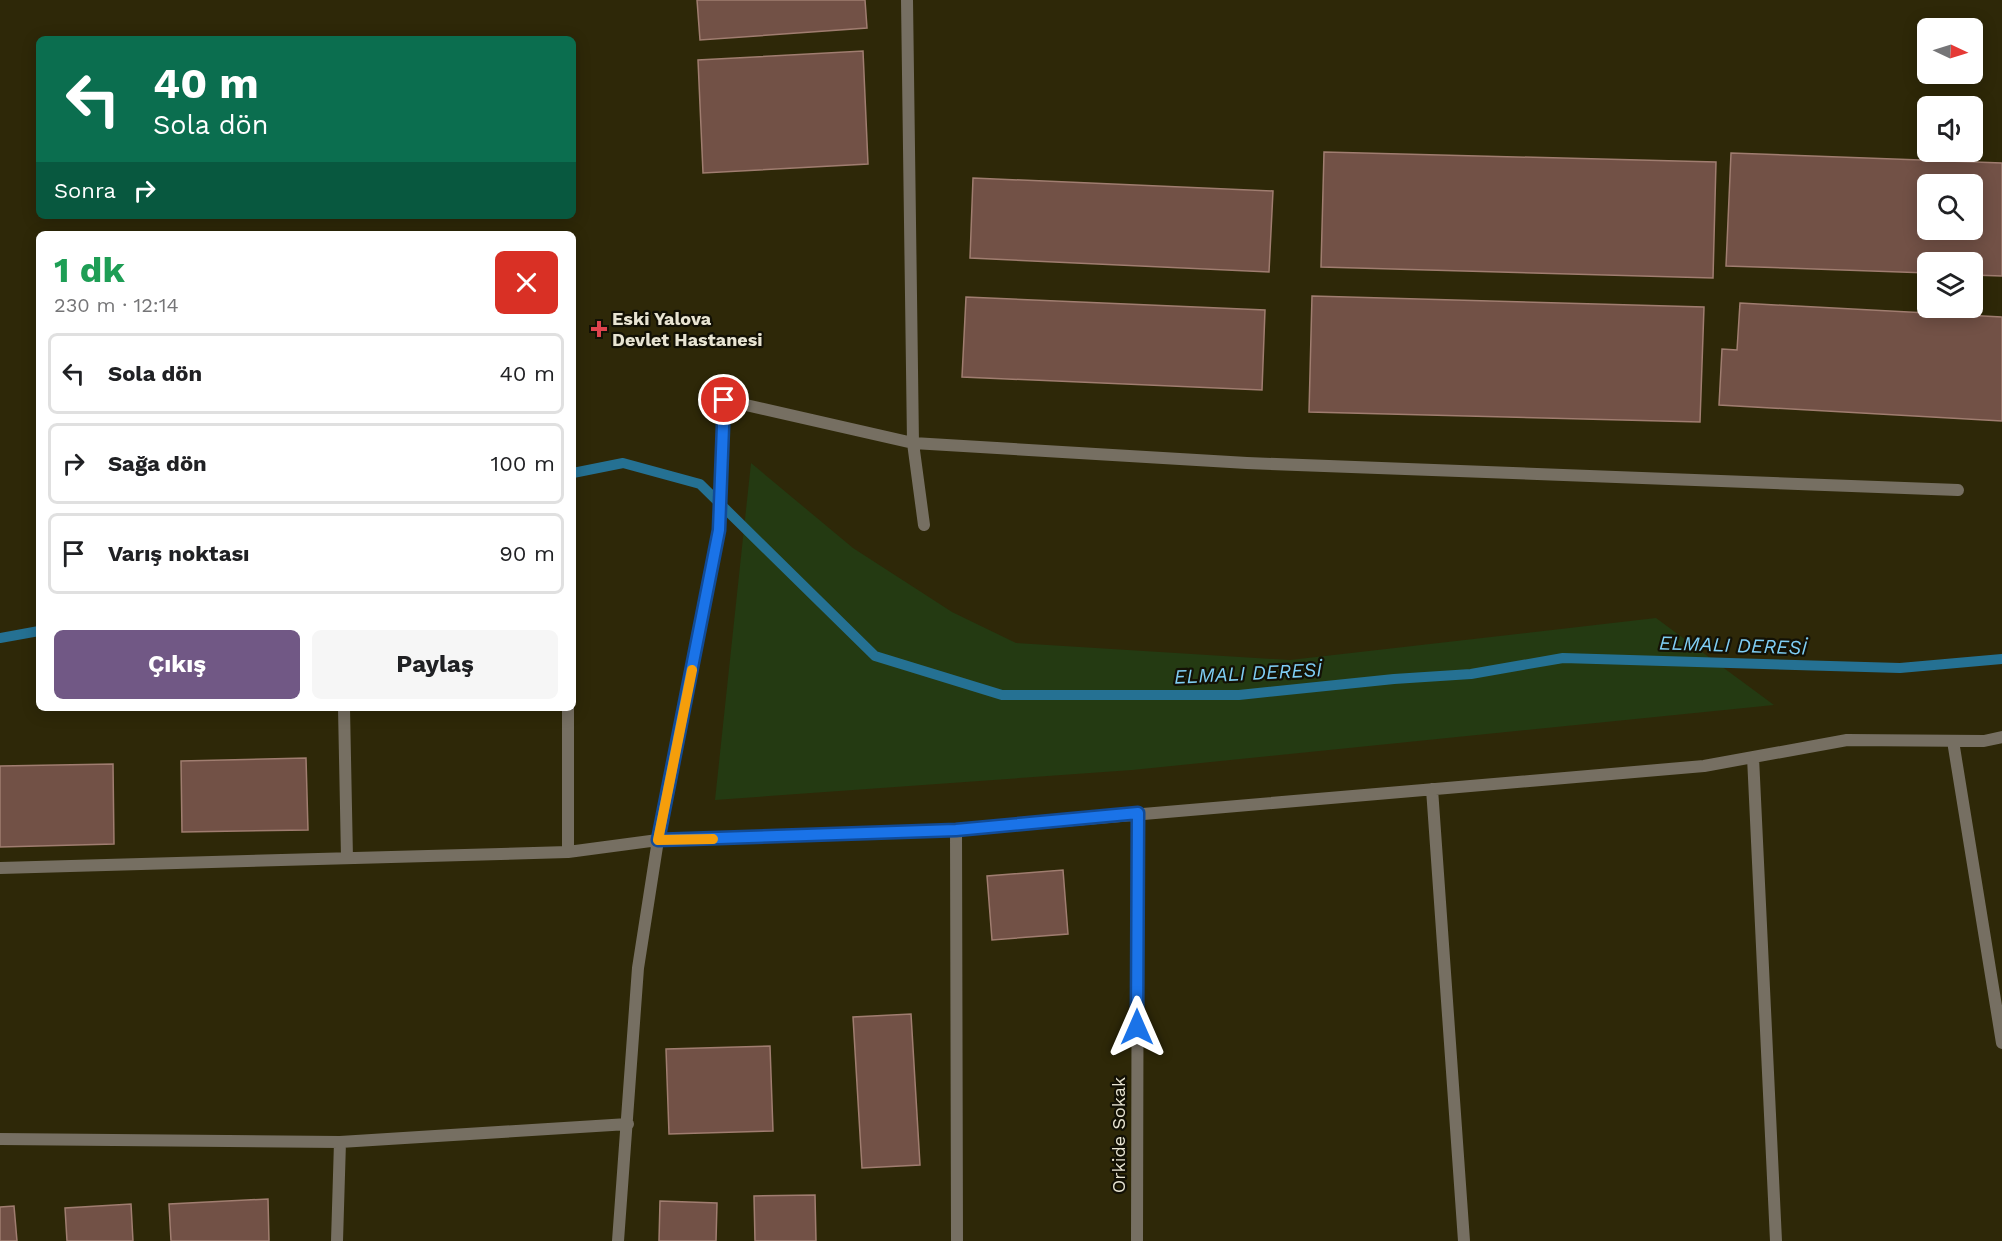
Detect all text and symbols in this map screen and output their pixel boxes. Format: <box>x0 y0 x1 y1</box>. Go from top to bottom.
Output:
north arrow <box>1917 18 1983 84</box>
map controls <box>1917 18 1983 318</box>
text: 40 m <box>153 59 259 108</box>
icon: left <box>54 60 132 138</box>
button: sound <box>1917 96 1983 162</box>
text: Sola dön <box>153 109 268 141</box>
icon: right <box>128 174 161 207</box>
button: search <box>1917 174 1983 240</box>
text: Sonra <box>54 178 116 203</box>
text: 1 dk <box>54 249 125 291</box>
button: close <box>495 251 558 314</box>
button: layers <box>1917 252 1983 318</box>
text: 230 m · 12:14 <box>54 293 179 317</box>
place label: Eski Yalova Devlet Hastanesi <box>612 308 763 350</box>
marker: Eski Yalova Devlet Hastanesi <box>590 320 608 338</box>
icon: left <box>57 357 90 390</box>
text: Sola dön <box>108 361 202 386</box>
text: 40 m <box>499 361 555 386</box>
pin <box>698 374 749 425</box>
icon: arrive <box>707 383 740 416</box>
icon: right <box>57 447 90 480</box>
text: Sağa dön <box>108 451 207 476</box>
text: 100 m <box>491 451 555 476</box>
icon: arrive <box>57 537 90 570</box>
text: Varış noktası <box>108 541 250 566</box>
text: 90 m <box>499 541 555 566</box>
button: Çıkış <box>54 630 300 699</box>
button: Paylaş <box>312 630 558 699</box>
water label: ELMALI DERESİ <box>1658 630 1809 660</box>
water label: ELMALI DERESİ <box>1173 657 1324 689</box>
position arrow <box>1105 995 1169 1059</box>
street label: Orkide Sokak <box>1108 1077 1129 1193</box>

